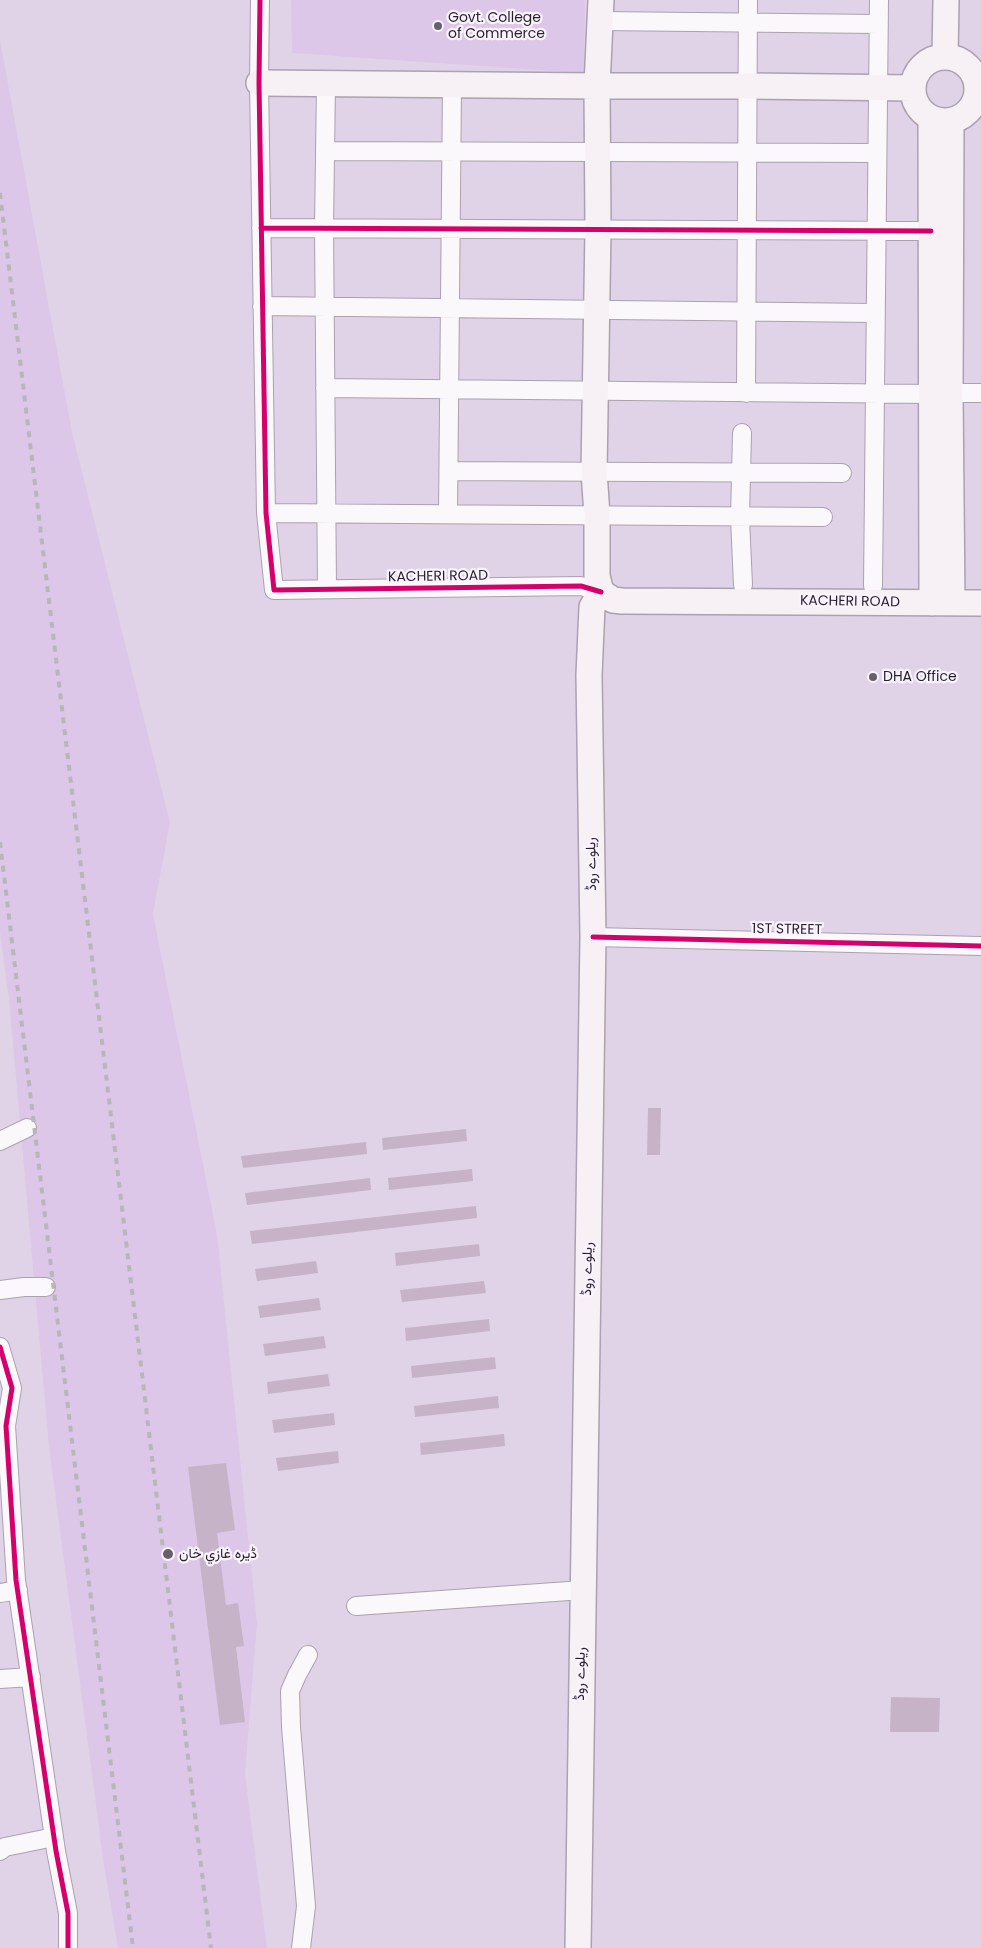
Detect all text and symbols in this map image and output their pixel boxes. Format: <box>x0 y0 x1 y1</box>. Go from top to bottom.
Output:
place label: Govt. College of Commerce <box>448 10 545 42</box>
marker: Govt. College of Commerce <box>432 20 444 32</box>
street label: KACHERI ROAD <box>388 568 488 586</box>
street label: KACHERI ROAD <box>800 593 900 611</box>
place label: DHA Office <box>883 669 957 685</box>
marker: DHA Office <box>867 671 879 683</box>
street label: ریلوے روڈ <box>583 837 601 891</box>
street label: 1ST STREET <box>752 921 822 939</box>
street label: ریلوے روڈ <box>579 1242 597 1296</box>
place label: ڈيره غازي خان <box>179 1546 257 1562</box>
marker: ڈيره غازي خان <box>161 1547 175 1561</box>
street label: ریلوے روڈ <box>572 1647 590 1701</box>

